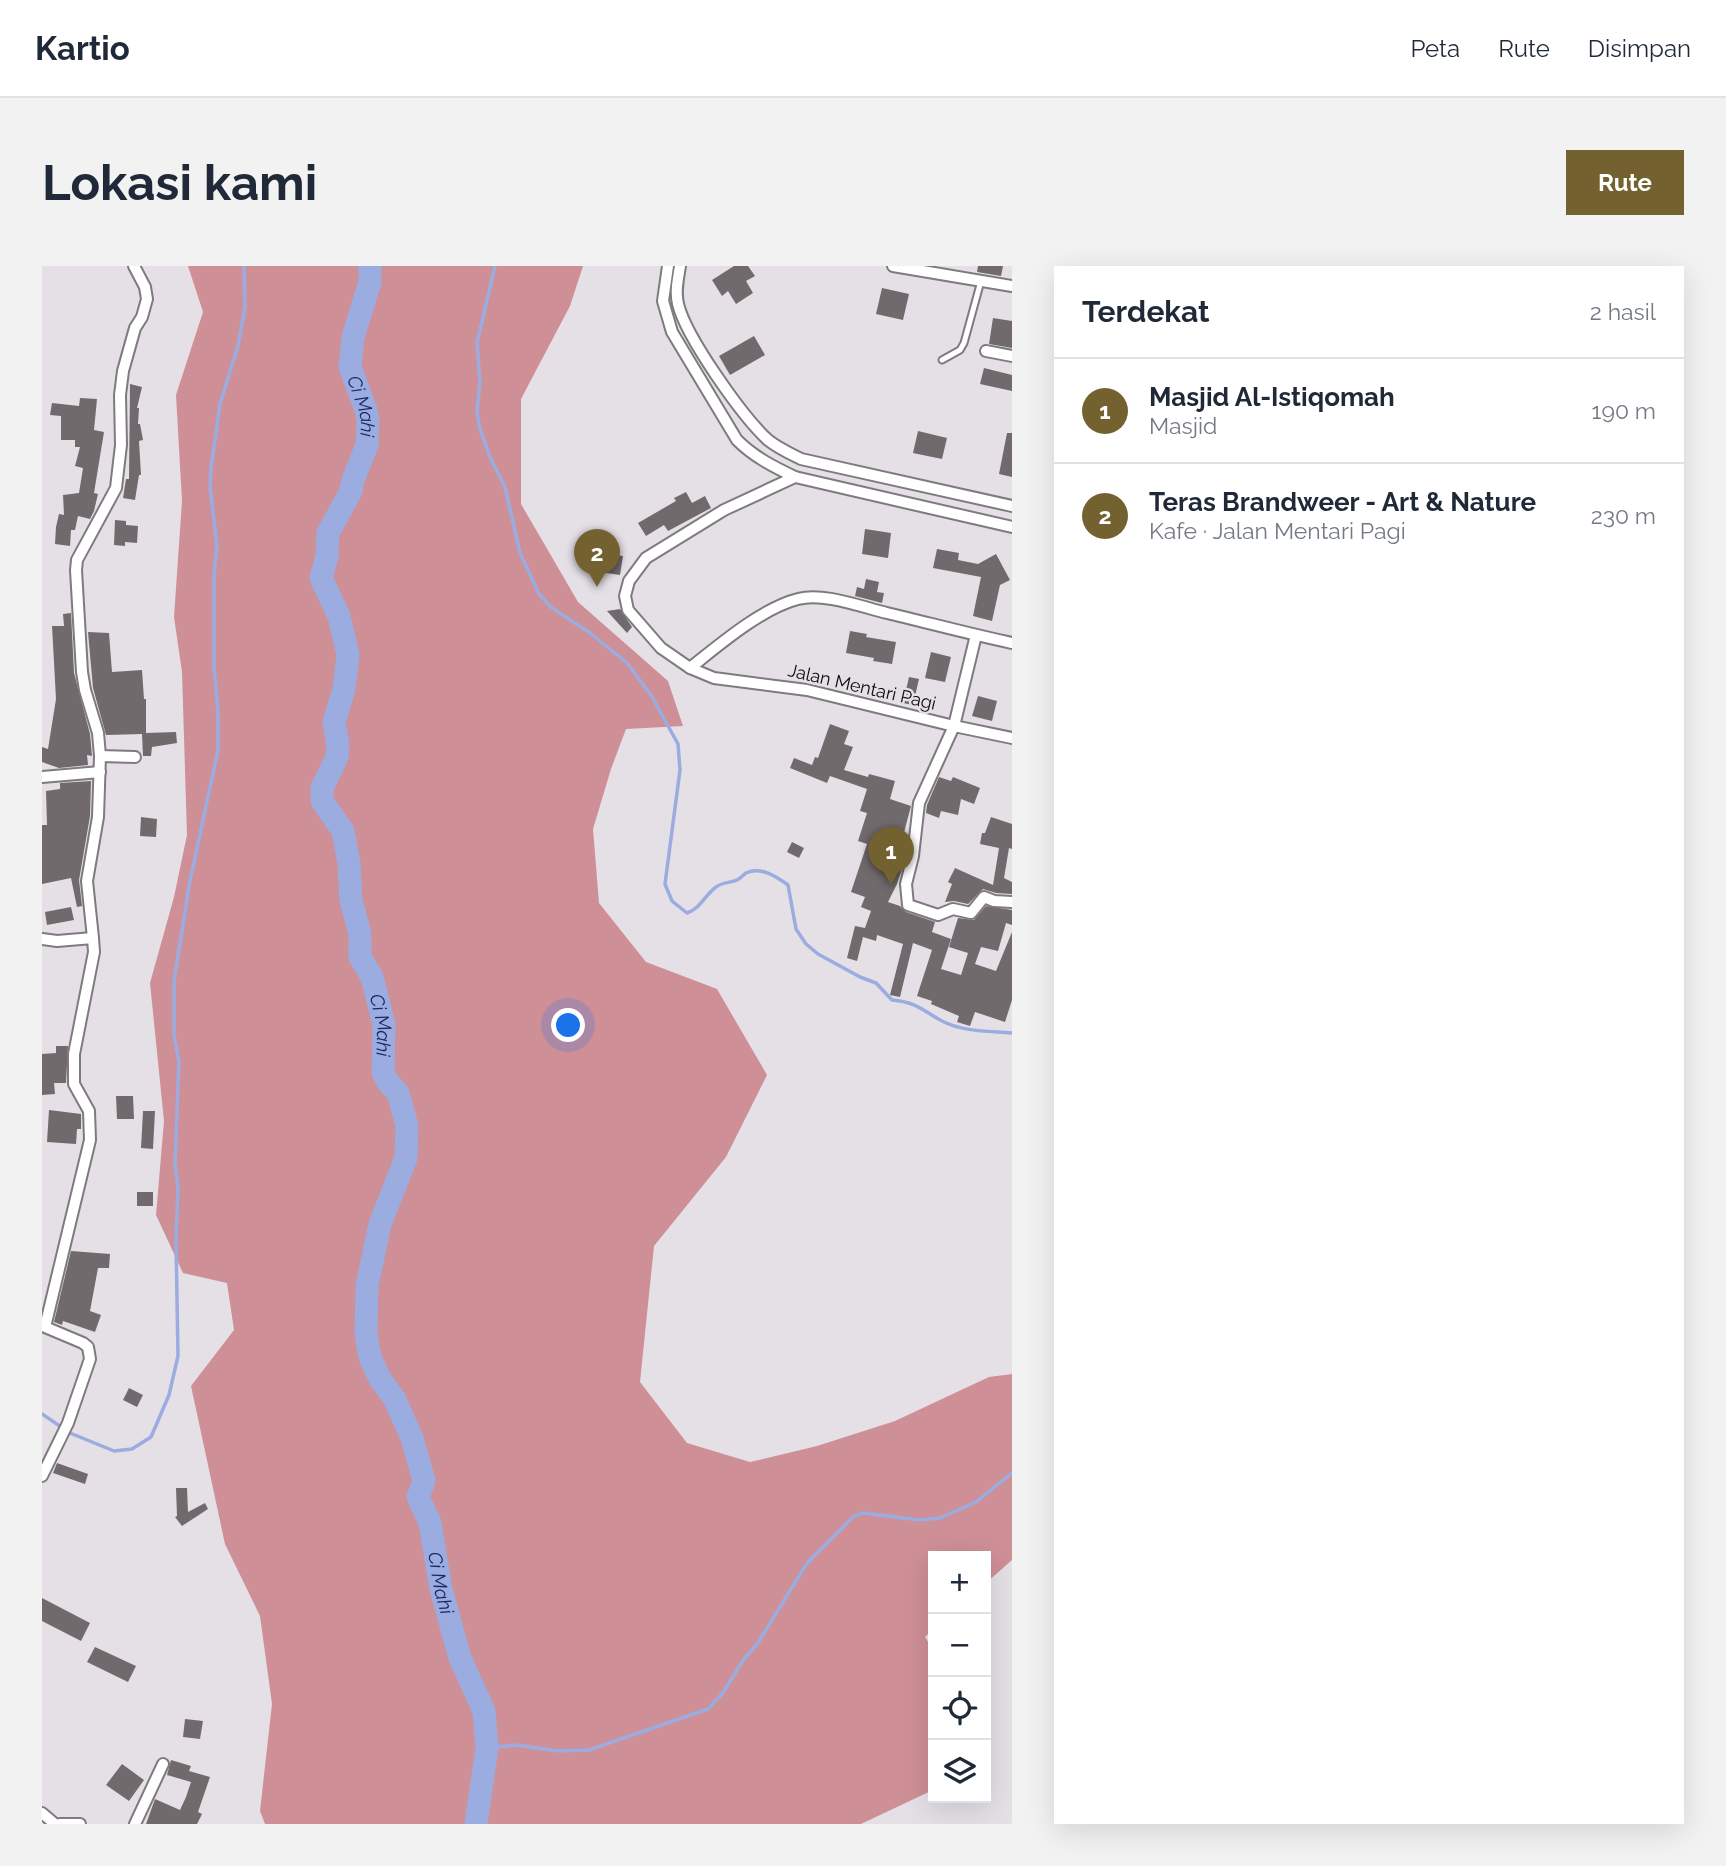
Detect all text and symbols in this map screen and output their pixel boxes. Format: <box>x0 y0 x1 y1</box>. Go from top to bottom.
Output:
text: Kartio <box>35 29 130 68</box>
text: Peta <box>1410 34 1460 63</box>
text: Rute <box>1498 34 1550 63</box>
text: Disimpan <box>1588 34 1691 63</box>
button: Rute <box>1566 150 1684 215</box>
text: Lokasi kami <box>42 154 317 211</box>
text: Terdekat <box>1082 294 1210 329</box>
text: 2 hasil <box>1590 298 1656 325</box>
water label: Ci Mahi <box>343 372 379 438</box>
text: Masjid Al-Istiqomah <box>1149 382 1395 412</box>
text: 1 <box>1099 397 1111 424</box>
text: 190 m <box>1592 397 1656 424</box>
text: Masjid <box>1149 412 1217 439</box>
text: Teras Brandweer - Art & Nature <box>1149 487 1536 517</box>
text: 2 <box>1099 502 1111 529</box>
text: 230 m <box>1591 502 1656 529</box>
text: Kafe · Jalan Mentari Pagi <box>1149 517 1406 544</box>
pin: 2 <box>574 529 620 587</box>
street label: Jalan Mentari Pagi <box>786 659 938 714</box>
pin: 1 <box>868 827 914 885</box>
water label: Ci Mahi <box>366 992 396 1058</box>
your location <box>551 1008 585 1042</box>
water label: Ci Mahi <box>424 1550 459 1617</box>
map controls <box>928 1551 991 1803</box>
button: + <box>928 1551 991 1614</box>
button: − <box>928 1614 991 1677</box>
button: locate <box>928 1677 991 1740</box>
button: layers <box>928 1740 991 1803</box>

